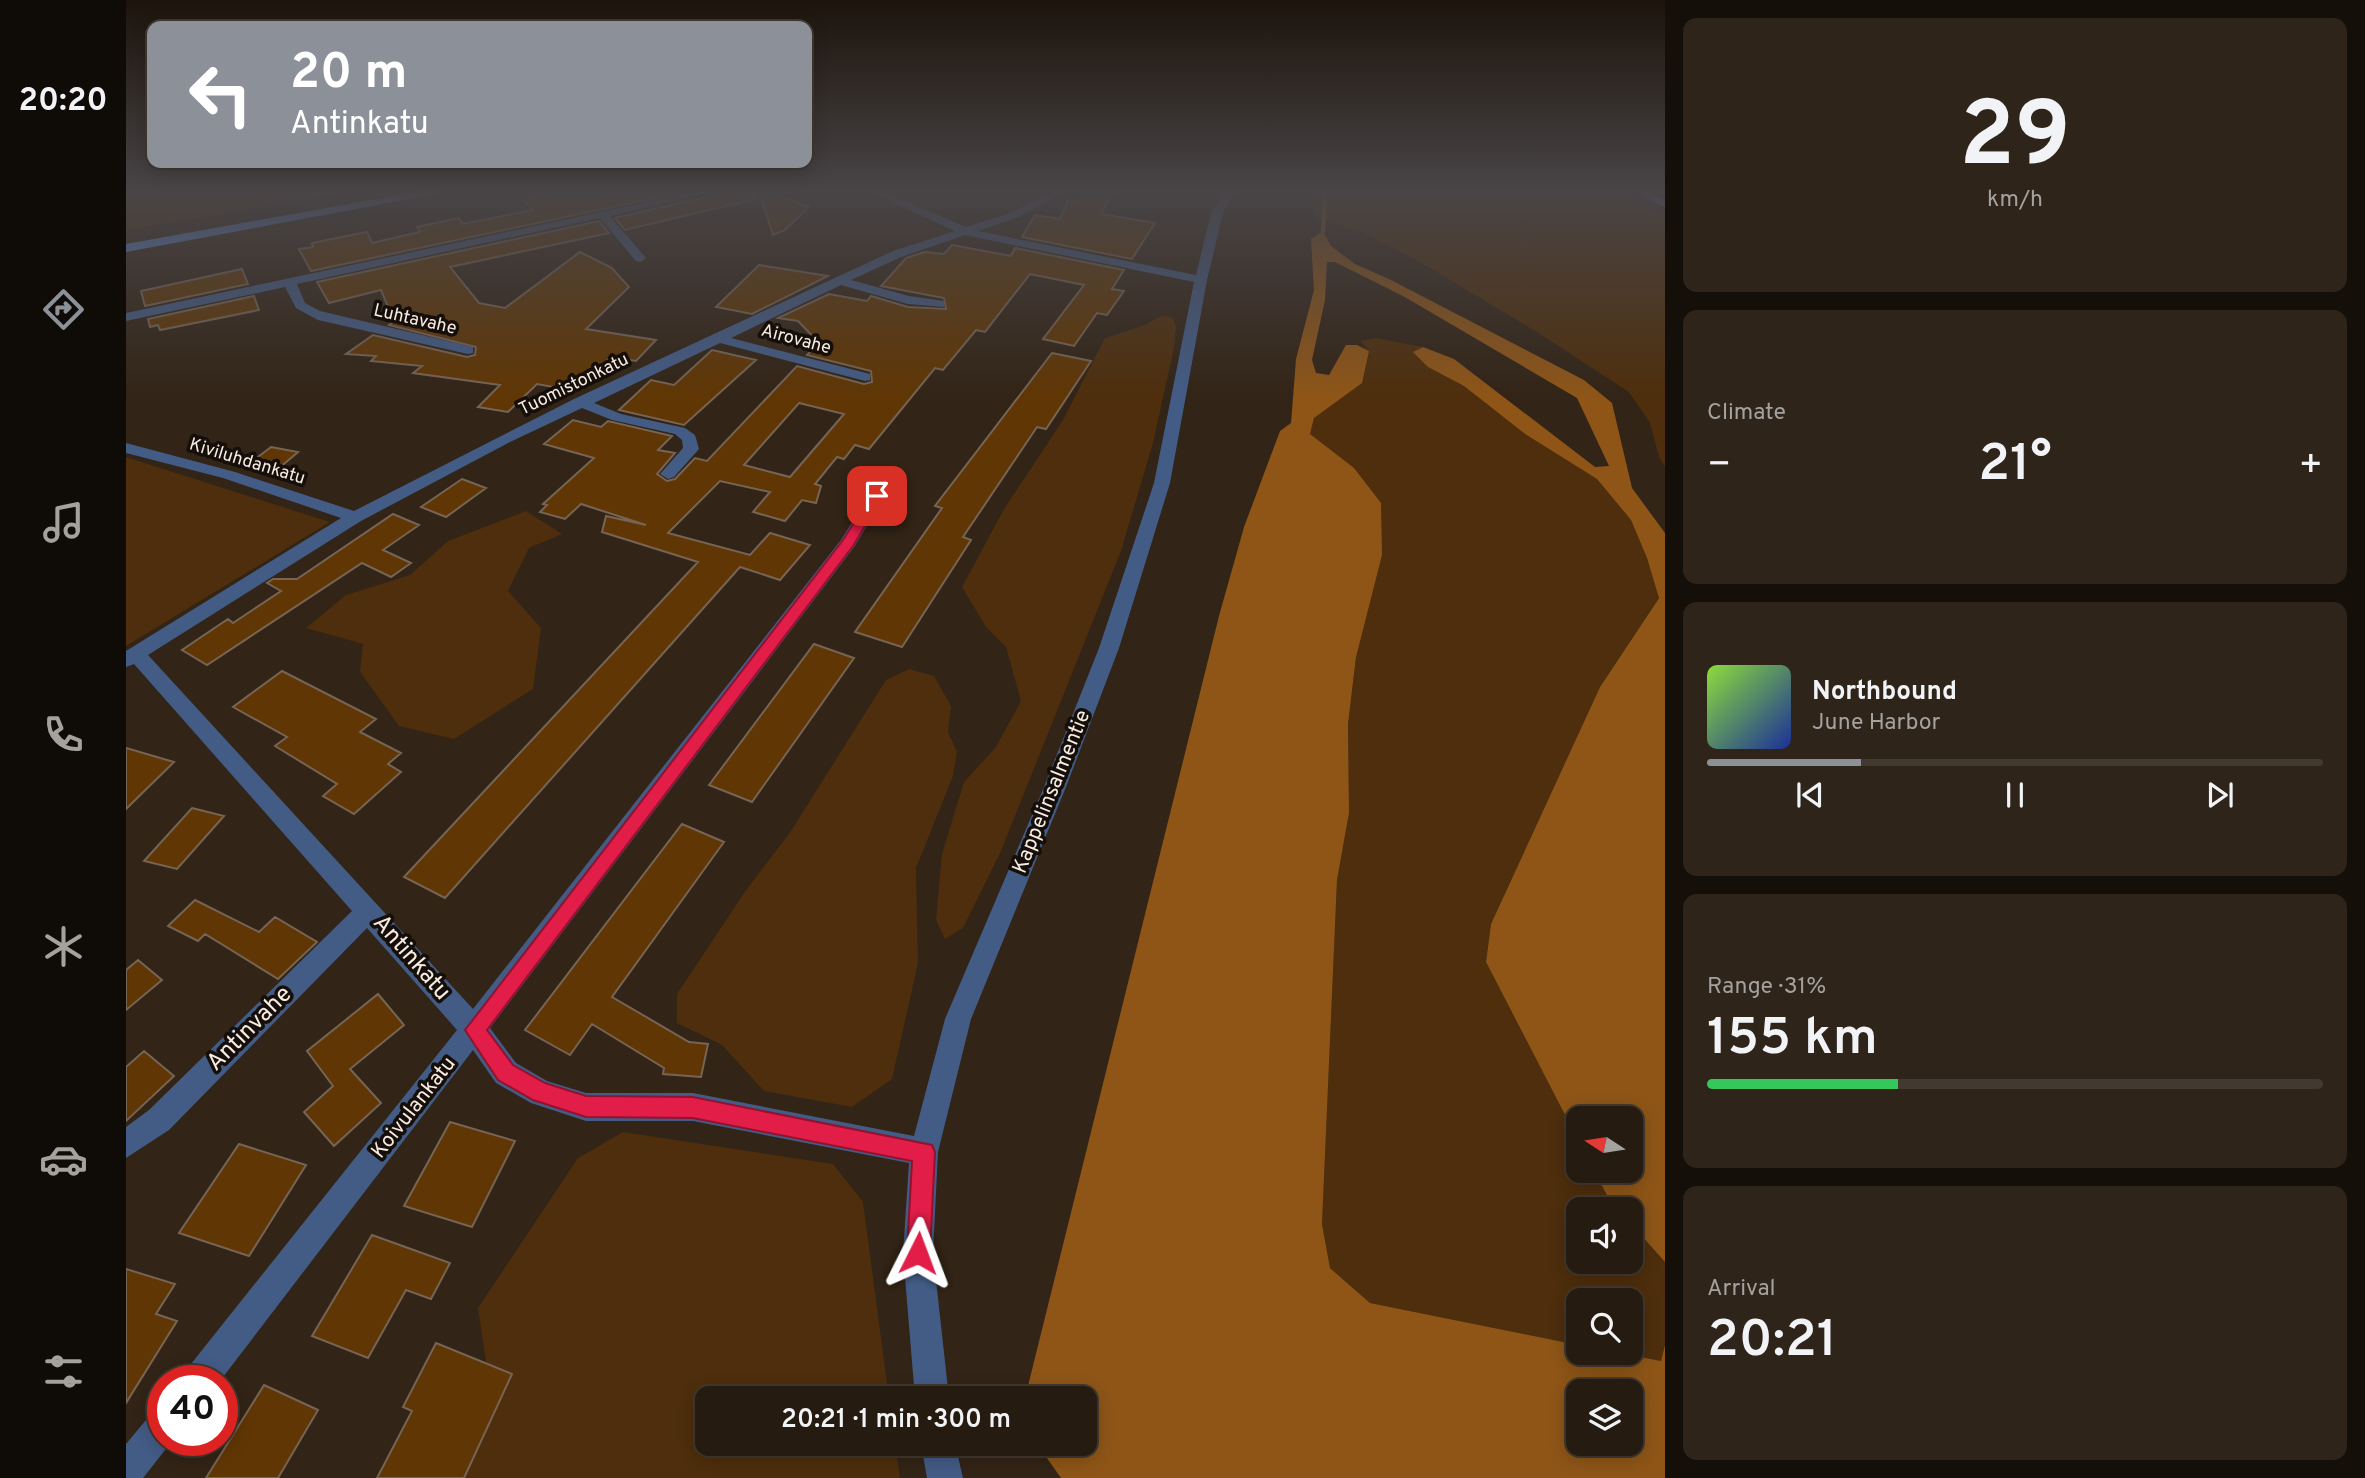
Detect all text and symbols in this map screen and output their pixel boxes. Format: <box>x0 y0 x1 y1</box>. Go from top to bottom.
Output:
text: 20 m <box>290 44 407 106</box>
icon: left <box>175 49 266 140</box>
text: 20:20 <box>19 82 108 122</box>
text: 29 <box>1959 83 2071 198</box>
text: Antinkatu <box>290 105 429 145</box>
text: km/h <box>1987 186 2043 215</box>
icon: directions <box>39 285 88 334</box>
street label: Luhtavahe <box>371 299 459 341</box>
street label: Airovahe <box>758 320 834 360</box>
street label: Tuomistonkatu <box>515 349 633 421</box>
text: Climate <box>1707 399 1786 428</box>
street label: Kiviluhdankatu <box>186 433 308 491</box>
text: 21° <box>1978 433 2052 499</box>
text: − <box>1707 442 1732 491</box>
text: + <box>2298 442 2323 491</box>
pin <box>847 466 907 526</box>
icon: arrive <box>858 477 896 515</box>
icon: music <box>39 498 88 547</box>
text: Northbound <box>1812 676 1957 709</box>
street label: Kappelinsalmentie <box>1007 706 1097 878</box>
text: June Harbor <box>1812 709 1940 738</box>
icon: phone <box>39 710 88 759</box>
icon: previous <box>1791 776 1829 814</box>
icon: pause <box>1996 776 2034 814</box>
icon: next <box>2201 776 2239 814</box>
street label: Antinkatu <box>366 909 456 1007</box>
icon: climate <box>39 922 88 971</box>
text: Range · 31% <box>1707 973 1826 1002</box>
street label: Antinvahe <box>201 980 299 1078</box>
text: 155 km <box>1707 1007 1878 1073</box>
street label: Koivulankatu <box>366 1052 462 1164</box>
north arrow <box>1566 1106 1643 1183</box>
map controls <box>1566 1106 1643 1456</box>
icon: car <box>39 1135 88 1184</box>
button: sound <box>1566 1197 1643 1274</box>
position arrow <box>881 1216 955 1290</box>
text: Arrival <box>1707 1275 1776 1304</box>
button: search <box>1566 1288 1643 1365</box>
text: 20:21 <box>1707 1309 1837 1375</box>
icon: filters <box>39 1347 88 1396</box>
speed limit sign: 40 <box>147 1365 238 1456</box>
button: layers <box>1566 1379 1643 1456</box>
text: 20:21 · 1 min · 300 m <box>781 1404 1011 1437</box>

